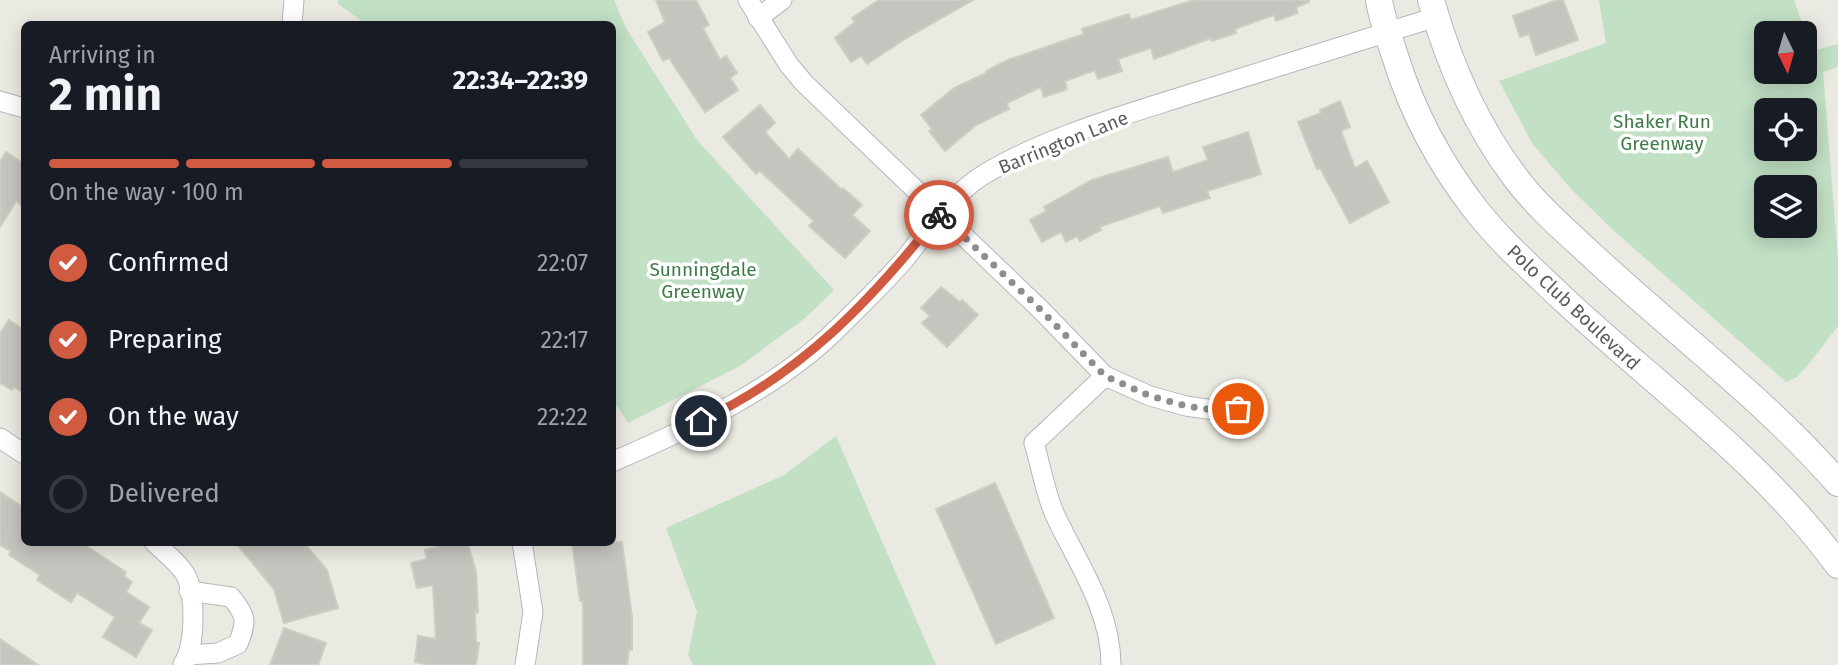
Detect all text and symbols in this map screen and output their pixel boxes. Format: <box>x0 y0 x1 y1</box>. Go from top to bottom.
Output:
north arrow <box>1754 21 1816 84</box>
map controls <box>1754 21 1817 238</box>
text: Arriving in <box>49 41 156 69</box>
text: 22:34–22:39 <box>453 65 588 96</box>
text: 2 min <box>49 67 162 122</box>
button: locate <box>1754 98 1817 161</box>
street label: Barrington Lane <box>995 106 1131 179</box>
park label: Shaker Run Greenway <box>1613 110 1711 155</box>
button: layers <box>1754 175 1817 238</box>
text: On the way · 100 m <box>49 178 244 206</box>
courier <box>904 180 974 250</box>
icon: bike <box>920 196 958 234</box>
street label: Polo Club Boulevard <box>1502 240 1645 375</box>
icon: check <box>49 244 87 282</box>
text: Confirmed <box>108 247 229 278</box>
text: 22:07 <box>537 249 588 277</box>
park label: Sunningdale Greenway <box>649 258 757 303</box>
icon: check <box>49 321 87 359</box>
text: Preparing <box>108 324 221 355</box>
text: 22:17 <box>540 326 588 354</box>
pin <box>1208 379 1268 439</box>
icon: bag <box>1219 390 1257 428</box>
pin <box>671 391 731 451</box>
icon: check <box>49 398 87 436</box>
text: On the way <box>108 401 239 432</box>
icon: home <box>682 402 720 440</box>
text: 22:22 <box>537 403 588 431</box>
text: Delivered <box>108 478 220 509</box>

